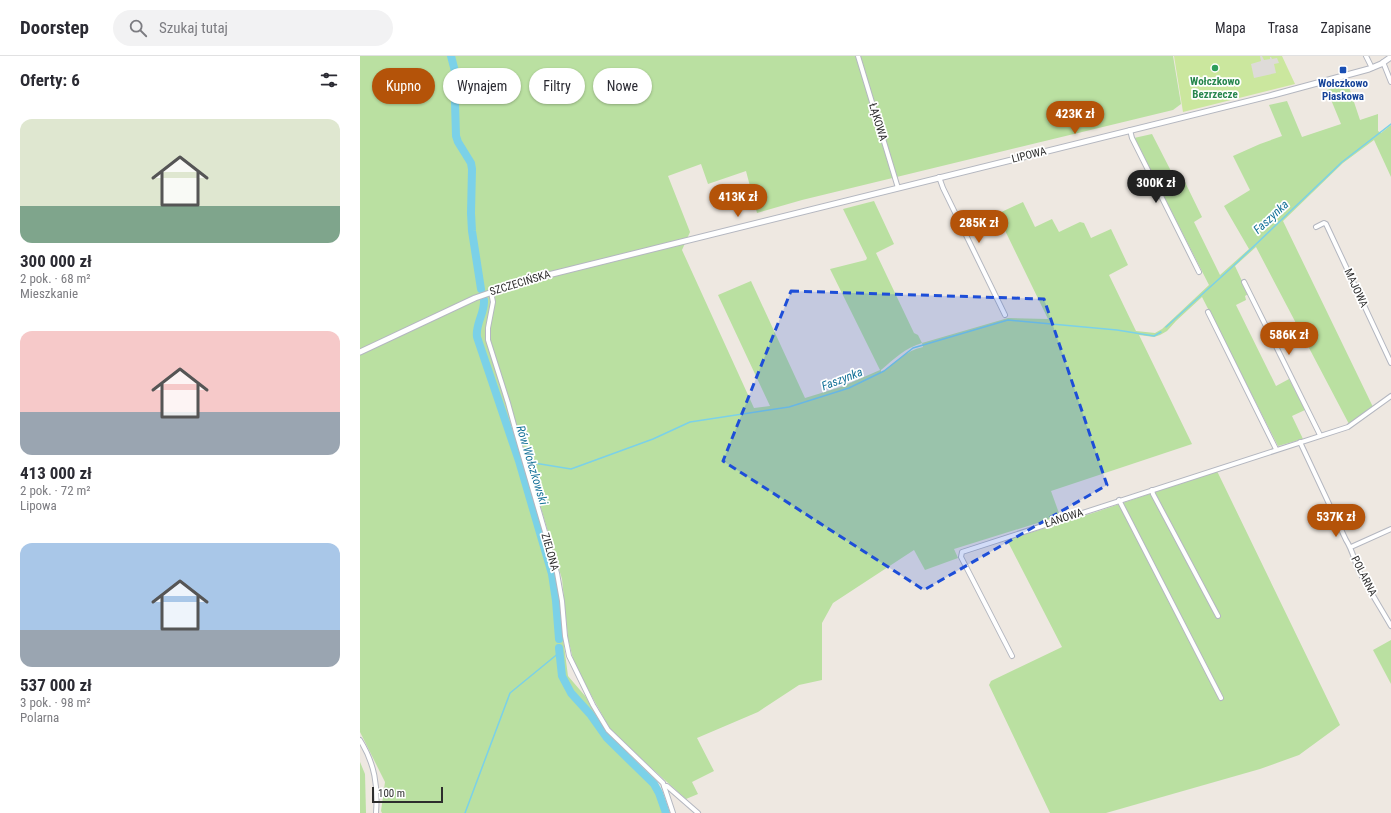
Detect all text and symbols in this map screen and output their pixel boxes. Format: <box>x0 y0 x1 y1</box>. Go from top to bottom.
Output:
search box <box>113 10 393 46</box>
text: Doorstep <box>20 16 89 39</box>
icon: search <box>127 17 149 39</box>
text: Szukaj tutaj <box>159 19 228 37</box>
text: Mapa <box>1215 20 1246 36</box>
text: Trasa <box>1268 20 1298 36</box>
text: Zapisane <box>1320 20 1371 36</box>
marker: Wołczkowo Bezrzecze <box>1210 63 1220 73</box>
marker: Wołczkowo Piaskowa <box>1338 65 1348 75</box>
chip: Kupno <box>372 68 435 104</box>
chip: Wynajem <box>443 68 521 104</box>
chip: Filtry <box>529 68 585 104</box>
chip: Nowe <box>593 68 652 104</box>
icon: filters <box>318 69 340 91</box>
text: Oferty: 6 <box>20 70 80 90</box>
place label: Wołczkowo Bezrzecze <box>1190 75 1240 101</box>
place label: Wołczkowo Piaskowa <box>1318 77 1368 103</box>
pin: 423K zł <box>1038 101 1112 135</box>
street label: ŁĄKOWA <box>866 102 890 143</box>
text: 423K zł <box>1055 106 1095 121</box>
street label: LIPOWA <box>1010 144 1048 166</box>
icon: home <box>144 145 216 217</box>
pin: 300K zł <box>1119 170 1193 204</box>
text: 300K zł <box>1136 175 1176 190</box>
pin: 413K zł <box>701 184 775 218</box>
text: 413K zł <box>718 189 758 204</box>
water label: Faszynka <box>1251 197 1291 237</box>
pin: 285K zł <box>942 210 1016 244</box>
text: 285K zł <box>959 215 999 230</box>
text: 300 000 zł <box>20 251 92 271</box>
street label: SZCZECIŃSKA <box>488 267 552 298</box>
street label: MAJOWA <box>1341 267 1371 310</box>
text: 2 pok. · 68 m² <box>20 271 91 286</box>
text: Mieszkanie <box>20 286 78 301</box>
pin: 586K zł <box>1252 322 1326 356</box>
text: 586K zł <box>1269 327 1309 342</box>
icon: home <box>144 357 216 429</box>
water label: Faszynka <box>820 365 864 393</box>
water label: Rów Wołczkowski <box>513 424 551 507</box>
text: 413 000 zł <box>20 463 92 483</box>
text: 2 pok. · 72 m² <box>20 483 91 498</box>
text: Lipowa <box>20 498 57 513</box>
pin: 537K zł <box>1299 504 1373 538</box>
street label: ŁANOWA <box>1043 506 1085 530</box>
text: 537K zł <box>1316 509 1356 524</box>
street label: ZIELONA <box>538 532 562 573</box>
street label: POLARNA <box>1348 554 1380 599</box>
icon: home <box>144 569 216 641</box>
text: 537 000 zł <box>20 675 92 695</box>
text: 3 pok. · 98 m² <box>20 695 91 710</box>
text: Polarna <box>20 710 59 725</box>
scale bar <box>372 785 443 804</box>
text: 100 m <box>378 787 405 800</box>

